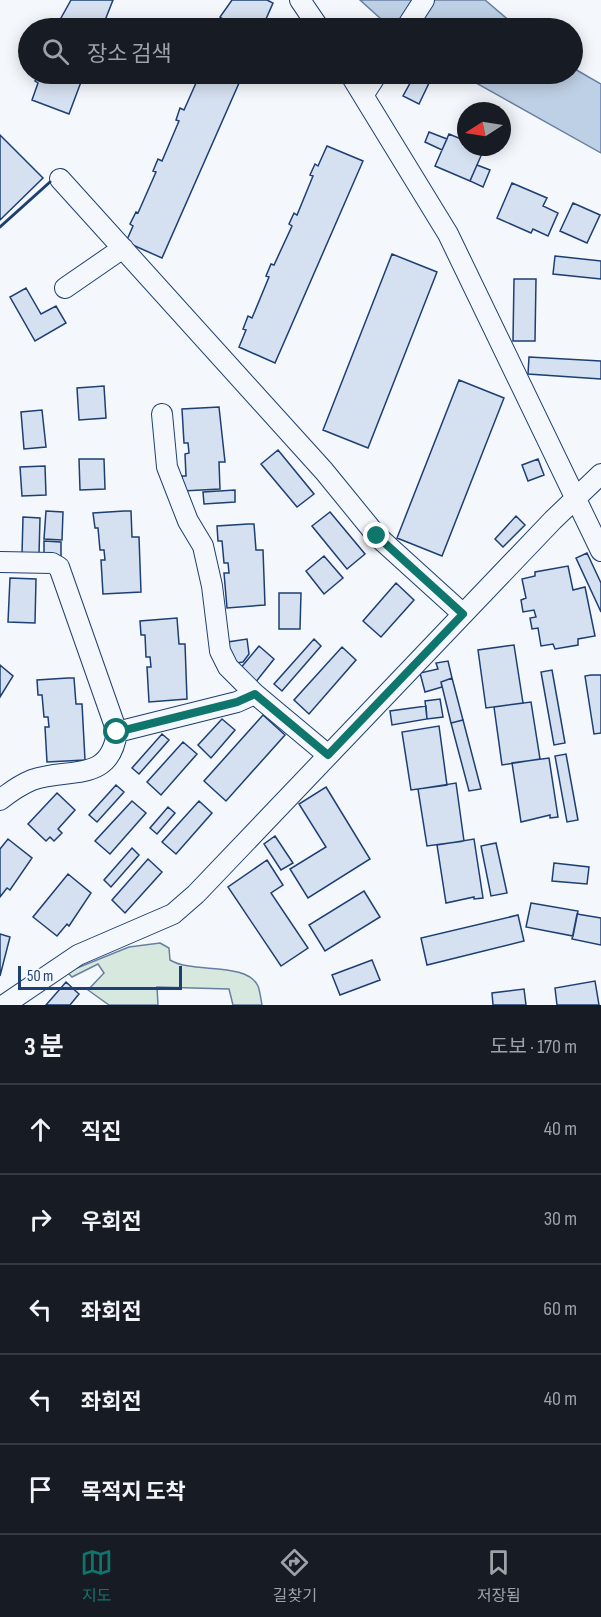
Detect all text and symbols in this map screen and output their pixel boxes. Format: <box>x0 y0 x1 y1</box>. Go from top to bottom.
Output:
search box <box>18 18 583 84</box>
icon: search <box>39 35 72 68</box>
text: 장소 검색 <box>87 41 171 68</box>
north arrow <box>457 102 511 156</box>
route end <box>363 522 389 548</box>
route start <box>103 718 129 744</box>
scale bar <box>18 963 182 990</box>
text: 50 m <box>27 967 53 986</box>
text: 3 분 <box>24 1032 64 1063</box>
text: 도보 · 170 m <box>490 1035 577 1059</box>
icon: ahead <box>24 1113 57 1146</box>
text: 40 m <box>544 1117 577 1141</box>
text: 직진 <box>81 1119 121 1146</box>
icon: right <box>24 1203 57 1236</box>
text: 30 m <box>544 1207 577 1231</box>
text: 우회전 <box>81 1209 142 1236</box>
icon: left <box>24 1293 57 1326</box>
text: 60 m <box>543 1297 577 1321</box>
text: 좌회전 <box>81 1299 142 1326</box>
icon: left <box>24 1383 57 1416</box>
text: 40 m <box>544 1387 577 1411</box>
text: 좌회전 <box>81 1389 142 1416</box>
icon: arrive <box>24 1473 57 1506</box>
text: 목적지 도착 <box>81 1479 186 1506</box>
tab: 지도 <box>80 1546 113 1606</box>
tab: 길찾기 <box>273 1546 317 1606</box>
tab: 저장됨 <box>477 1546 521 1606</box>

